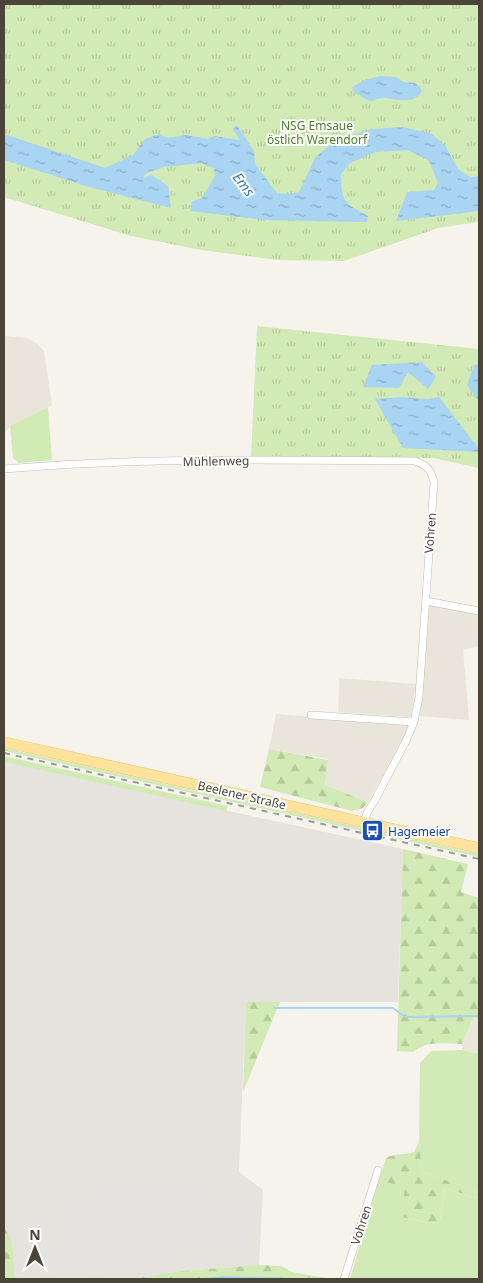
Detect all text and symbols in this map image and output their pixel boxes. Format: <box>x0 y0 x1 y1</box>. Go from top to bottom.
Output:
park label: NSG Emsaue östlich Warendorf <box>267 117 368 148</box>
water label: Ems <box>229 168 259 200</box>
street label: Mühlenweg <box>183 452 249 470</box>
street label: Vohren <box>420 512 440 554</box>
street label: Beelener Straße <box>196 777 288 813</box>
bus stop icon: Hagemeier <box>360 819 384 843</box>
place label: Hagemeier <box>388 823 451 840</box>
street label: Vohren <box>347 1203 375 1247</box>
north arrow <box>10 1223 60 1273</box>
text: N <box>29 1225 41 1244</box>

